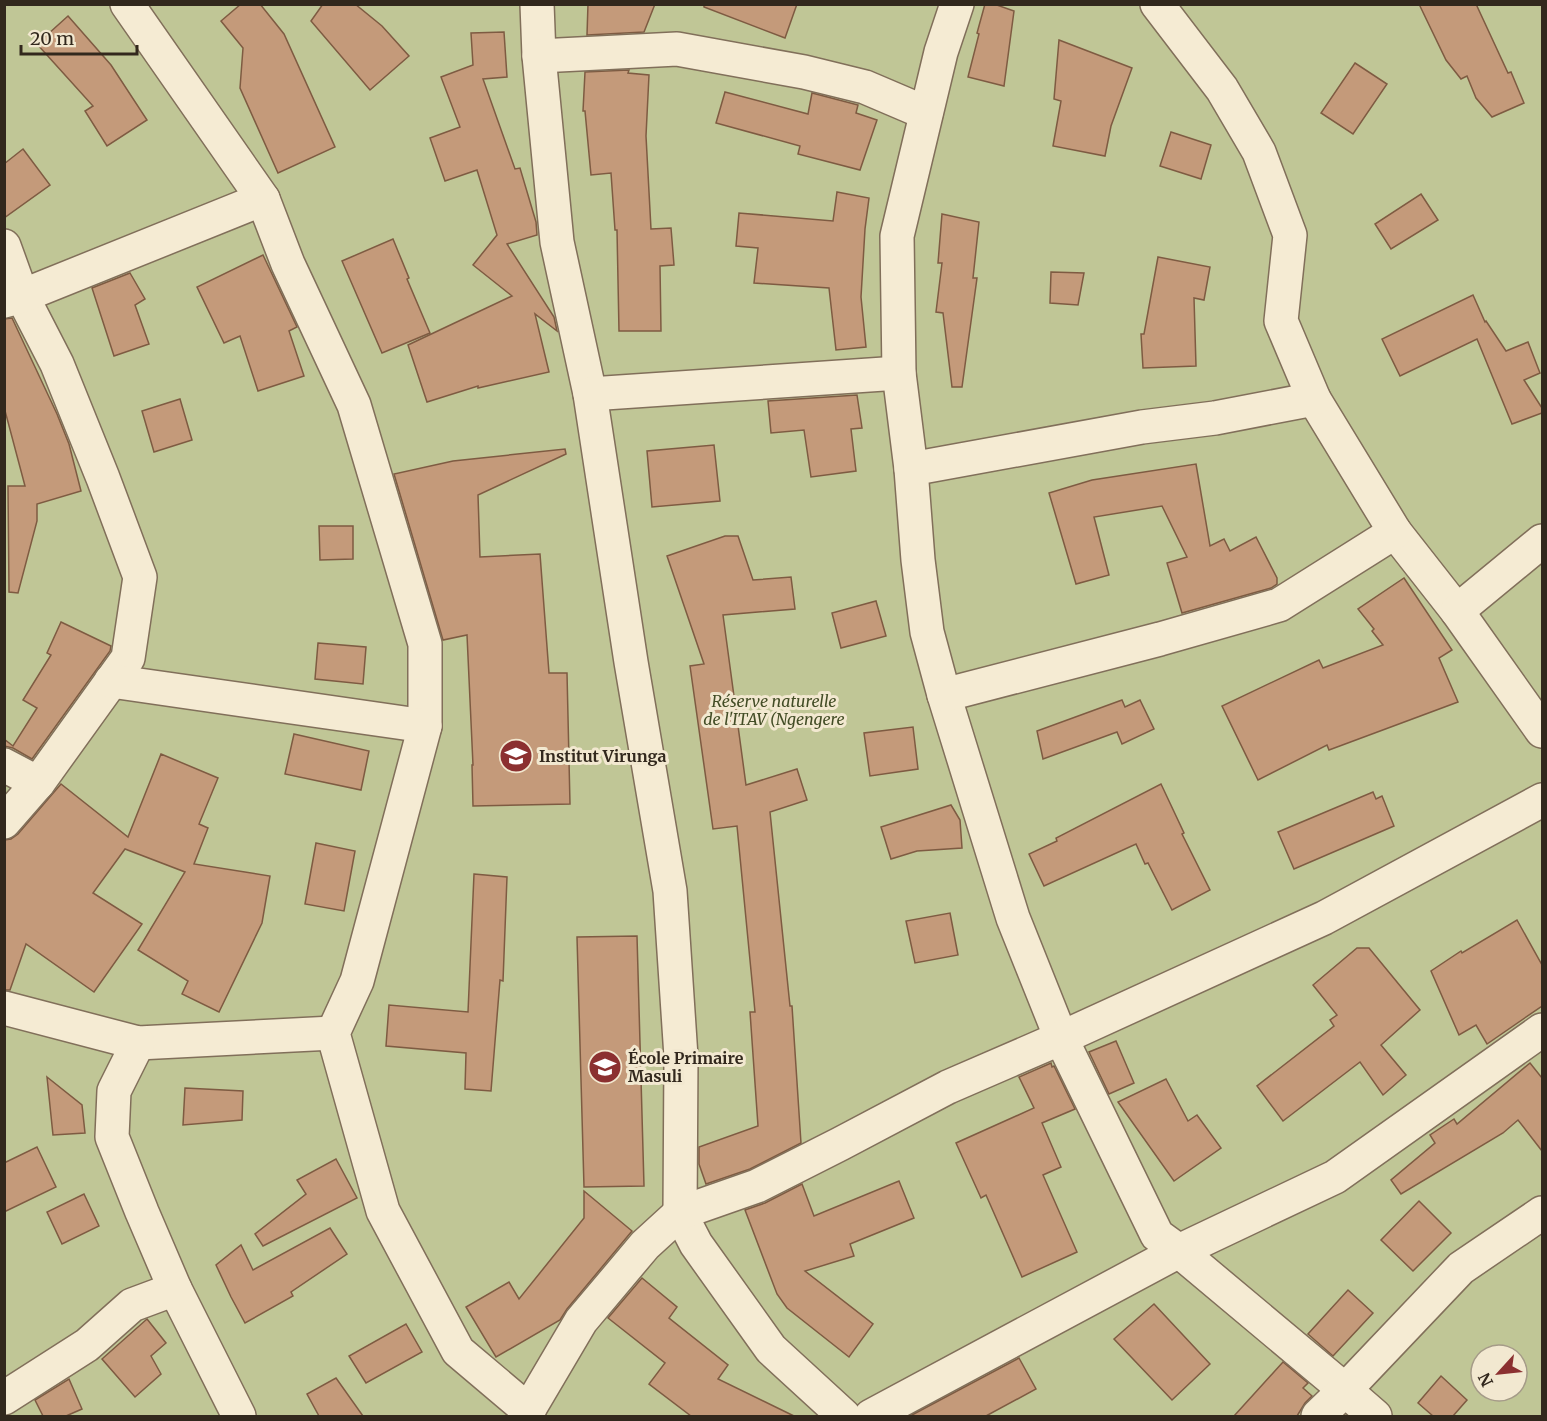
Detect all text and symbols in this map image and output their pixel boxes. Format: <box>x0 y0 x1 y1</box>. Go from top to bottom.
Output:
scale bar <box>21 18 136 56</box>
text: 20 m <box>30 27 74 50</box>
park label: Réserve naturelle de l'ITAV (Ngengere <box>703 691 845 729</box>
school or university icon: Institut Virunga <box>498 738 534 774</box>
place label: Institut Virunga <box>539 746 666 766</box>
place label: École Primaire Masuli <box>628 1048 744 1086</box>
school or university icon: École Primaire Masuli <box>587 1049 623 1085</box>
north arrow <box>1469 1343 1529 1403</box>
text: N <box>1474 1369 1497 1390</box>

